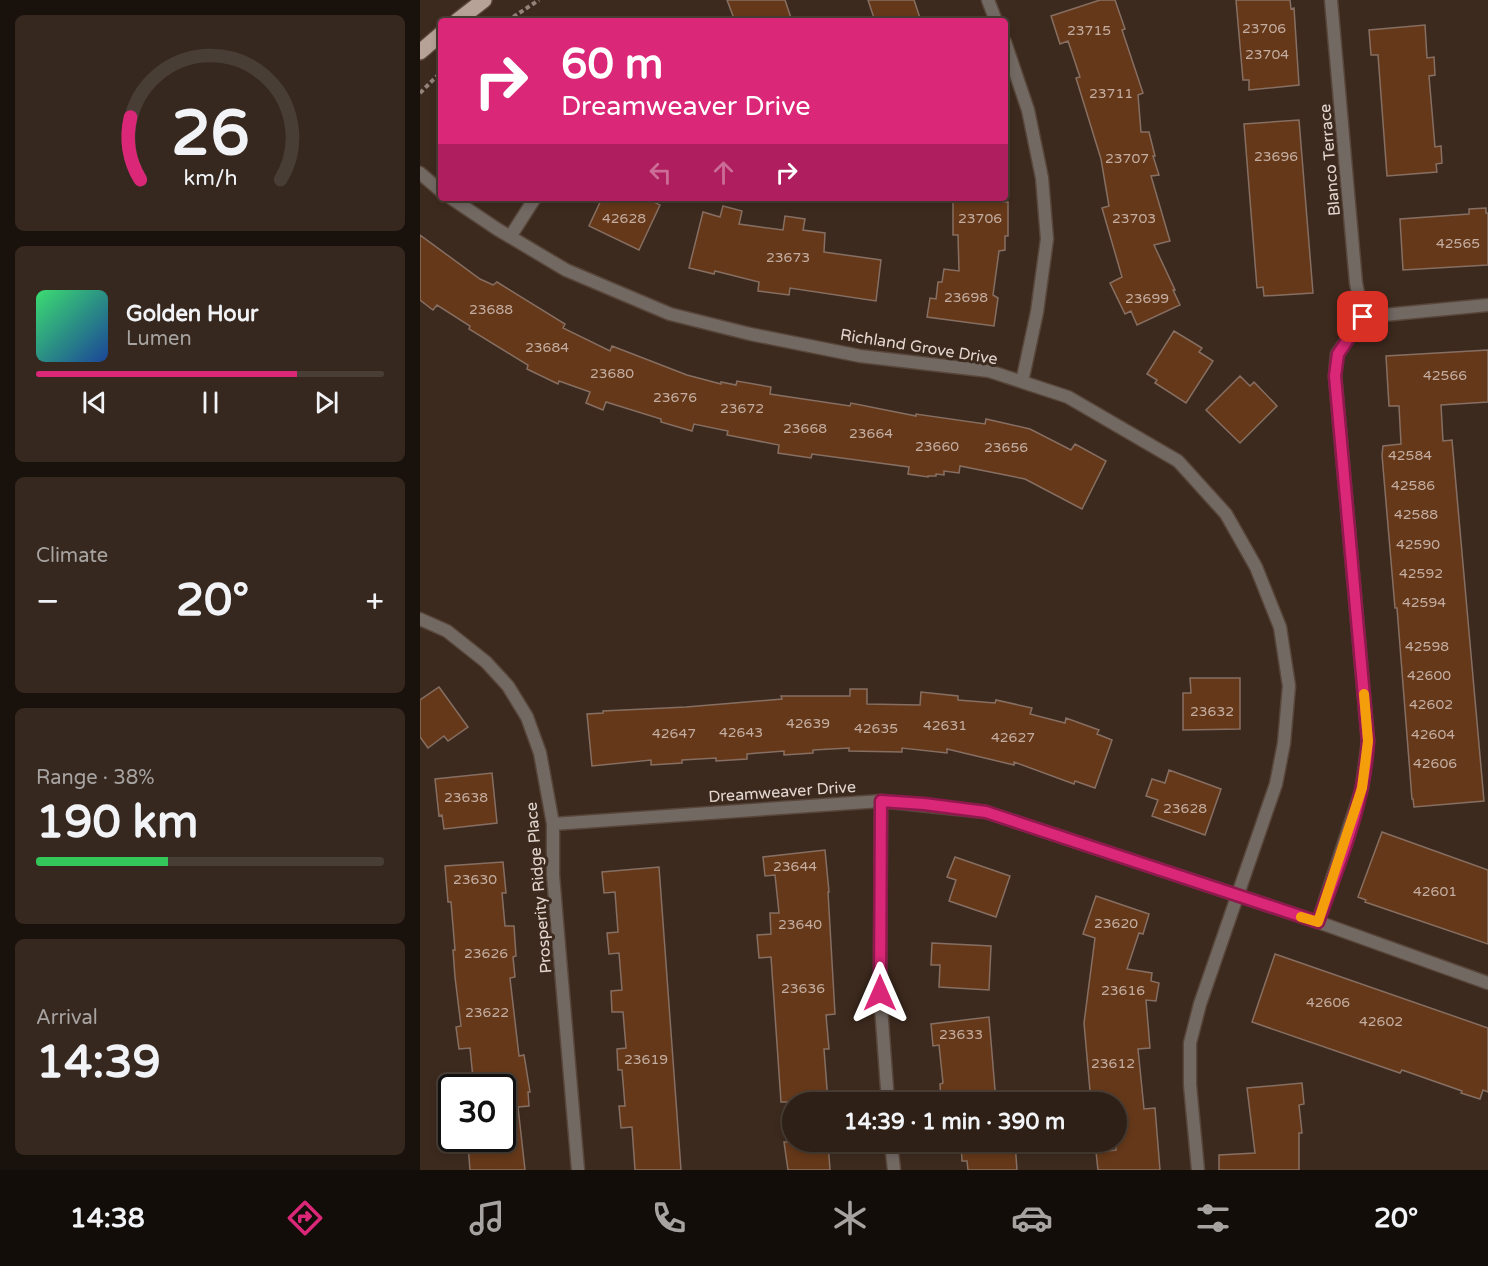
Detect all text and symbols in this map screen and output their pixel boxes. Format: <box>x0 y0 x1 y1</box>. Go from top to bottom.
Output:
house number: 23706 <box>1242 20 1286 37</box>
house number: 23715 <box>1067 22 1111 39</box>
text: 60 m <box>561 39 663 90</box>
icon: right <box>462 42 540 120</box>
house number: 23704 <box>1245 46 1289 63</box>
house number: 23711 <box>1089 85 1133 102</box>
text: Dreamweaver Drive <box>561 90 811 123</box>
text: 26 <box>171 97 249 172</box>
street label: Blanco Terrace <box>1315 103 1345 217</box>
house number: 23696 <box>1254 148 1298 165</box>
house number: 23707 <box>1105 150 1149 167</box>
icon: left <box>644 156 677 189</box>
icon: ahead <box>707 156 740 189</box>
icon: right <box>770 156 803 189</box>
text: km/h <box>183 165 237 191</box>
house number: 42628 <box>602 210 646 227</box>
house number: 23706 <box>958 210 1002 227</box>
house number: 23703 <box>1112 210 1156 227</box>
house number: 42565 <box>1436 235 1480 252</box>
house number: 23673 <box>766 249 810 266</box>
house number: 23698 <box>944 289 988 306</box>
house number: 23699 <box>1125 290 1169 307</box>
pin <box>1337 291 1388 342</box>
icon: arrive <box>1346 300 1379 333</box>
text: Golden Hour <box>126 301 258 327</box>
house number: 23688 <box>469 301 513 318</box>
street label: Richland Grove Drive <box>839 325 999 369</box>
text: Lumen <box>126 327 192 351</box>
house number: 23684 <box>525 339 569 356</box>
house number: 23680 <box>590 365 634 382</box>
house number: 42566 <box>1423 367 1467 384</box>
icon: previous <box>78 386 111 419</box>
icon: pause <box>194 386 227 419</box>
icon: next <box>310 386 343 419</box>
house number: 23676 <box>653 389 697 406</box>
house number: 23672 <box>720 400 764 417</box>
house number: 23668 <box>783 420 827 437</box>
house number: 23664 <box>849 425 893 442</box>
house number: 23660 <box>915 438 959 455</box>
house number: 23656 <box>984 439 1028 456</box>
house number: 42584 <box>1388 447 1432 464</box>
house number: 42586 <box>1391 477 1435 494</box>
house number: 42588 <box>1394 506 1438 523</box>
house number: 42590 <box>1396 536 1440 553</box>
text: Climate <box>36 544 108 568</box>
house number: 42592 <box>1399 565 1443 582</box>
text: 20° <box>176 574 249 628</box>
text: − <box>36 582 60 621</box>
text: + <box>365 582 384 621</box>
house number: 42594 <box>1402 594 1446 611</box>
house number: 42598 <box>1405 638 1449 655</box>
house number: 42600 <box>1407 667 1451 684</box>
house number: 42602 <box>1409 696 1453 713</box>
house number: 23632 <box>1190 703 1234 720</box>
house number: 42639 <box>786 715 830 732</box>
house number: 42631 <box>923 717 967 734</box>
house number: 42635 <box>854 720 898 737</box>
house number: 42643 <box>719 724 763 741</box>
house number: 42647 <box>652 725 696 742</box>
house number: 42604 <box>1411 726 1455 743</box>
house number: 42627 <box>991 729 1035 746</box>
house number: 42606 <box>1413 755 1457 772</box>
text: Range · 38% <box>36 766 155 790</box>
street label: Dreamweaver Drive <box>708 777 857 807</box>
house number: 23638 <box>444 789 488 806</box>
text: 190 km <box>36 796 198 850</box>
house number: 23628 <box>1163 800 1207 817</box>
street label: Prosperity Ridge Place <box>522 801 556 974</box>
house number: 23644 <box>773 858 817 875</box>
house number: 23630 <box>453 871 497 888</box>
house number: 42601 <box>1413 883 1457 900</box>
house number: 23620 <box>1094 915 1138 932</box>
house number: 23640 <box>778 916 822 933</box>
house number: 23626 <box>464 945 508 962</box>
position arrow <box>848 961 912 1025</box>
house number: 23636 <box>781 980 825 997</box>
house number: 23616 <box>1101 982 1145 999</box>
house number: 42606 <box>1306 994 1350 1011</box>
house number: 23622 <box>465 1004 509 1021</box>
text: Arrival <box>36 1006 98 1030</box>
house number: 42602 <box>1359 1013 1403 1030</box>
house number: 23633 <box>939 1026 983 1043</box>
text: 14:39 <box>36 1036 161 1090</box>
house number: 23619 <box>624 1051 668 1068</box>
house number: 23612 <box>1091 1055 1135 1072</box>
speed limit sign: 30 <box>438 1074 516 1152</box>
text: 14:39 · 1 min · 390 m <box>844 1109 1065 1135</box>
icon: directions <box>284 1197 326 1239</box>
icon: music <box>466 1197 508 1239</box>
icon: phone <box>648 1197 690 1239</box>
icon: climate <box>829 1197 871 1239</box>
icon: car <box>1011 1197 1053 1239</box>
icon: filters <box>1192 1197 1234 1239</box>
text: 14:38 <box>70 1202 145 1235</box>
text: 20° <box>1374 1202 1418 1235</box>

